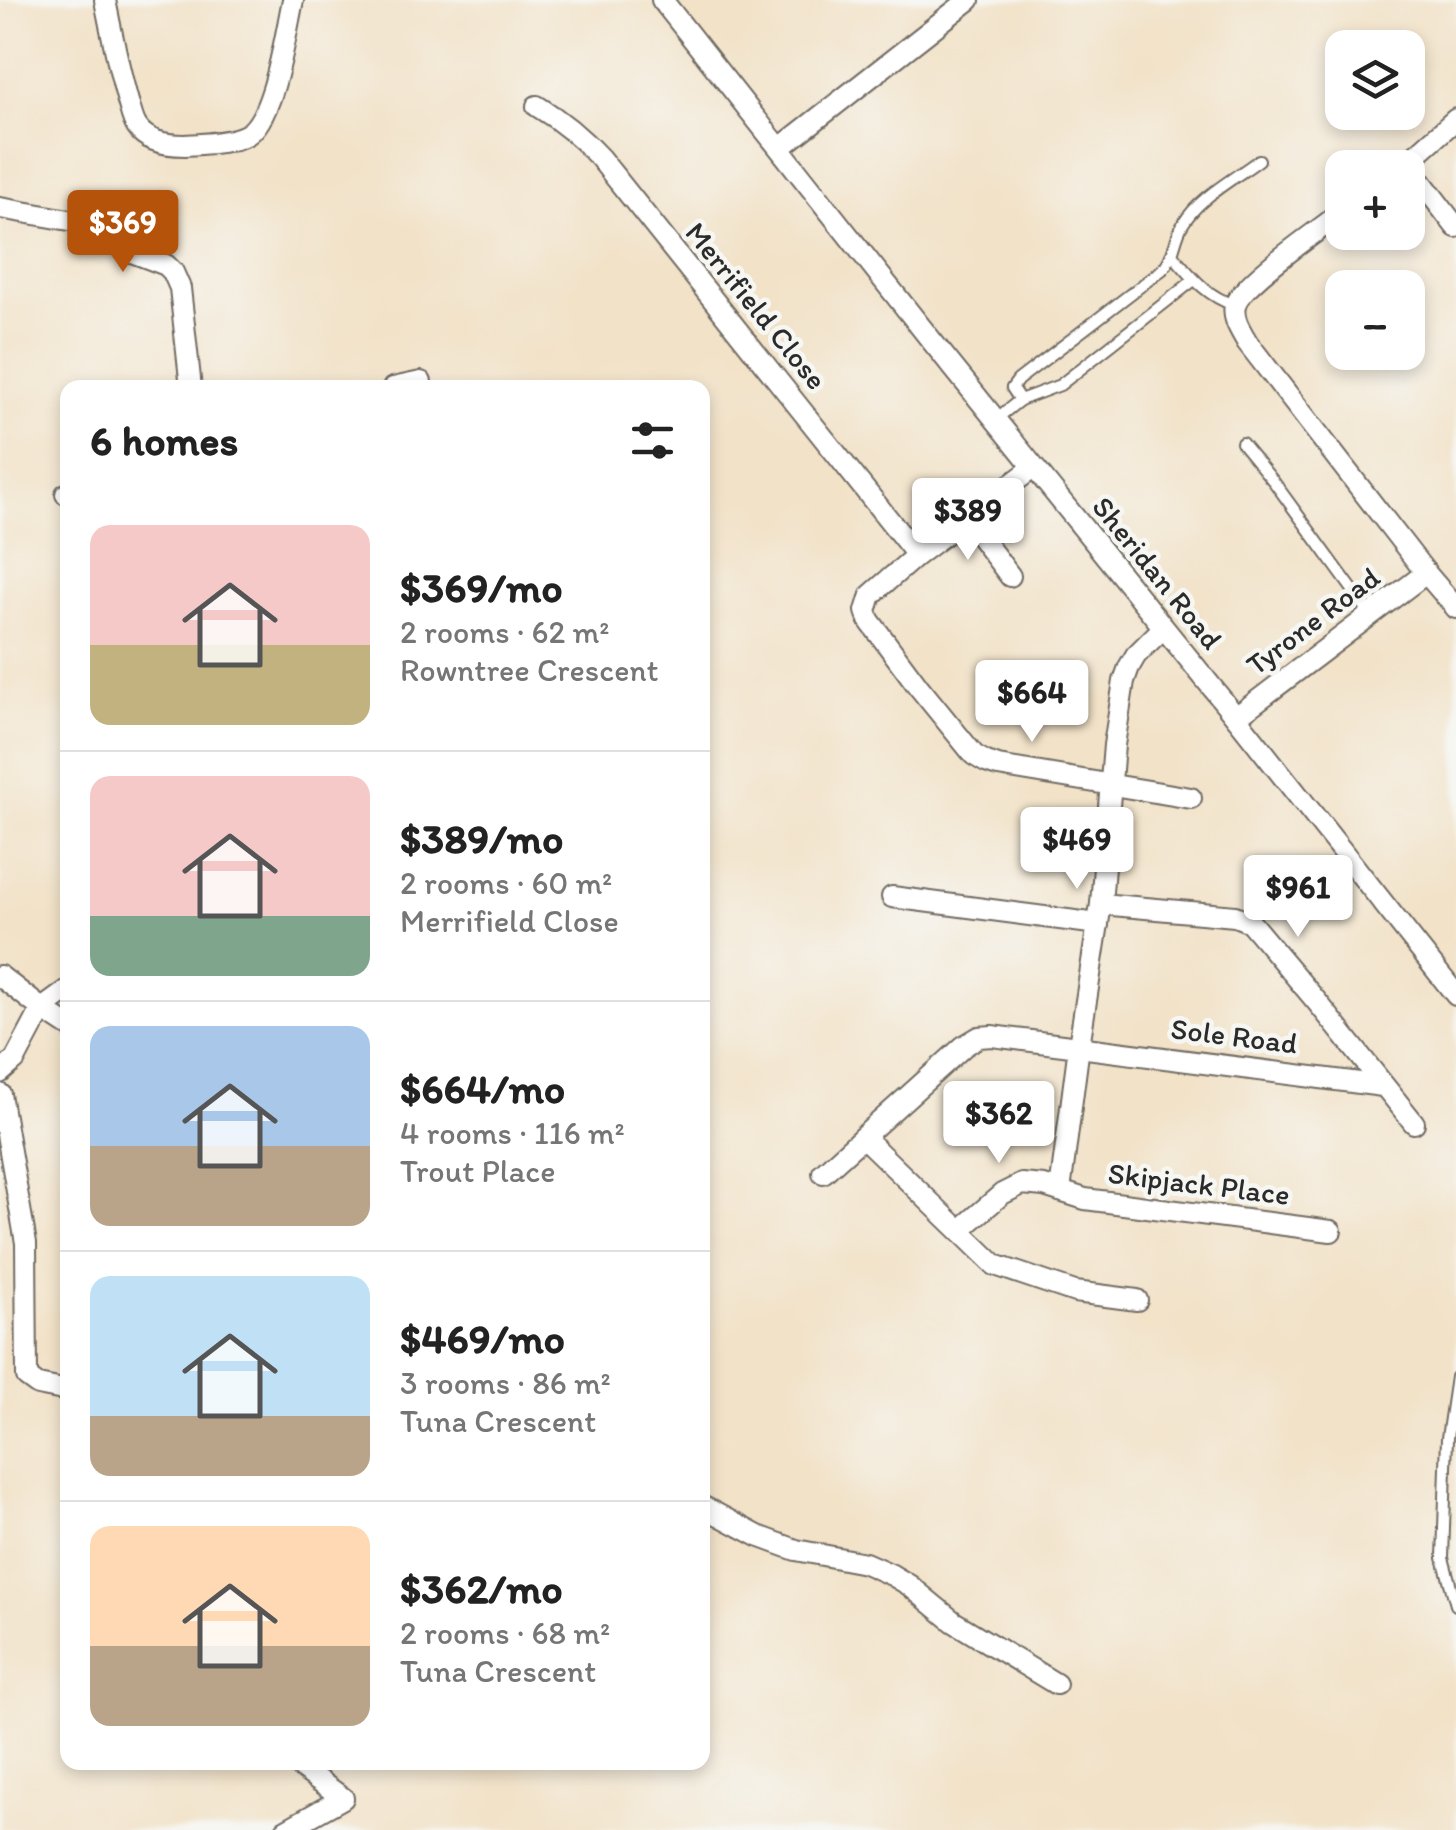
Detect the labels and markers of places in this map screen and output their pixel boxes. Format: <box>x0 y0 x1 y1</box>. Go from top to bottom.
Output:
pin: $369 <box>64 190 182 275</box>
pin: $389 <box>909 478 1027 563</box>
pin: $664 <box>973 660 1091 745</box>
pin: $469 <box>1018 807 1136 892</box>
pin: $961 <box>1239 855 1357 940</box>
pin: $362 <box>940 1081 1058 1166</box>

